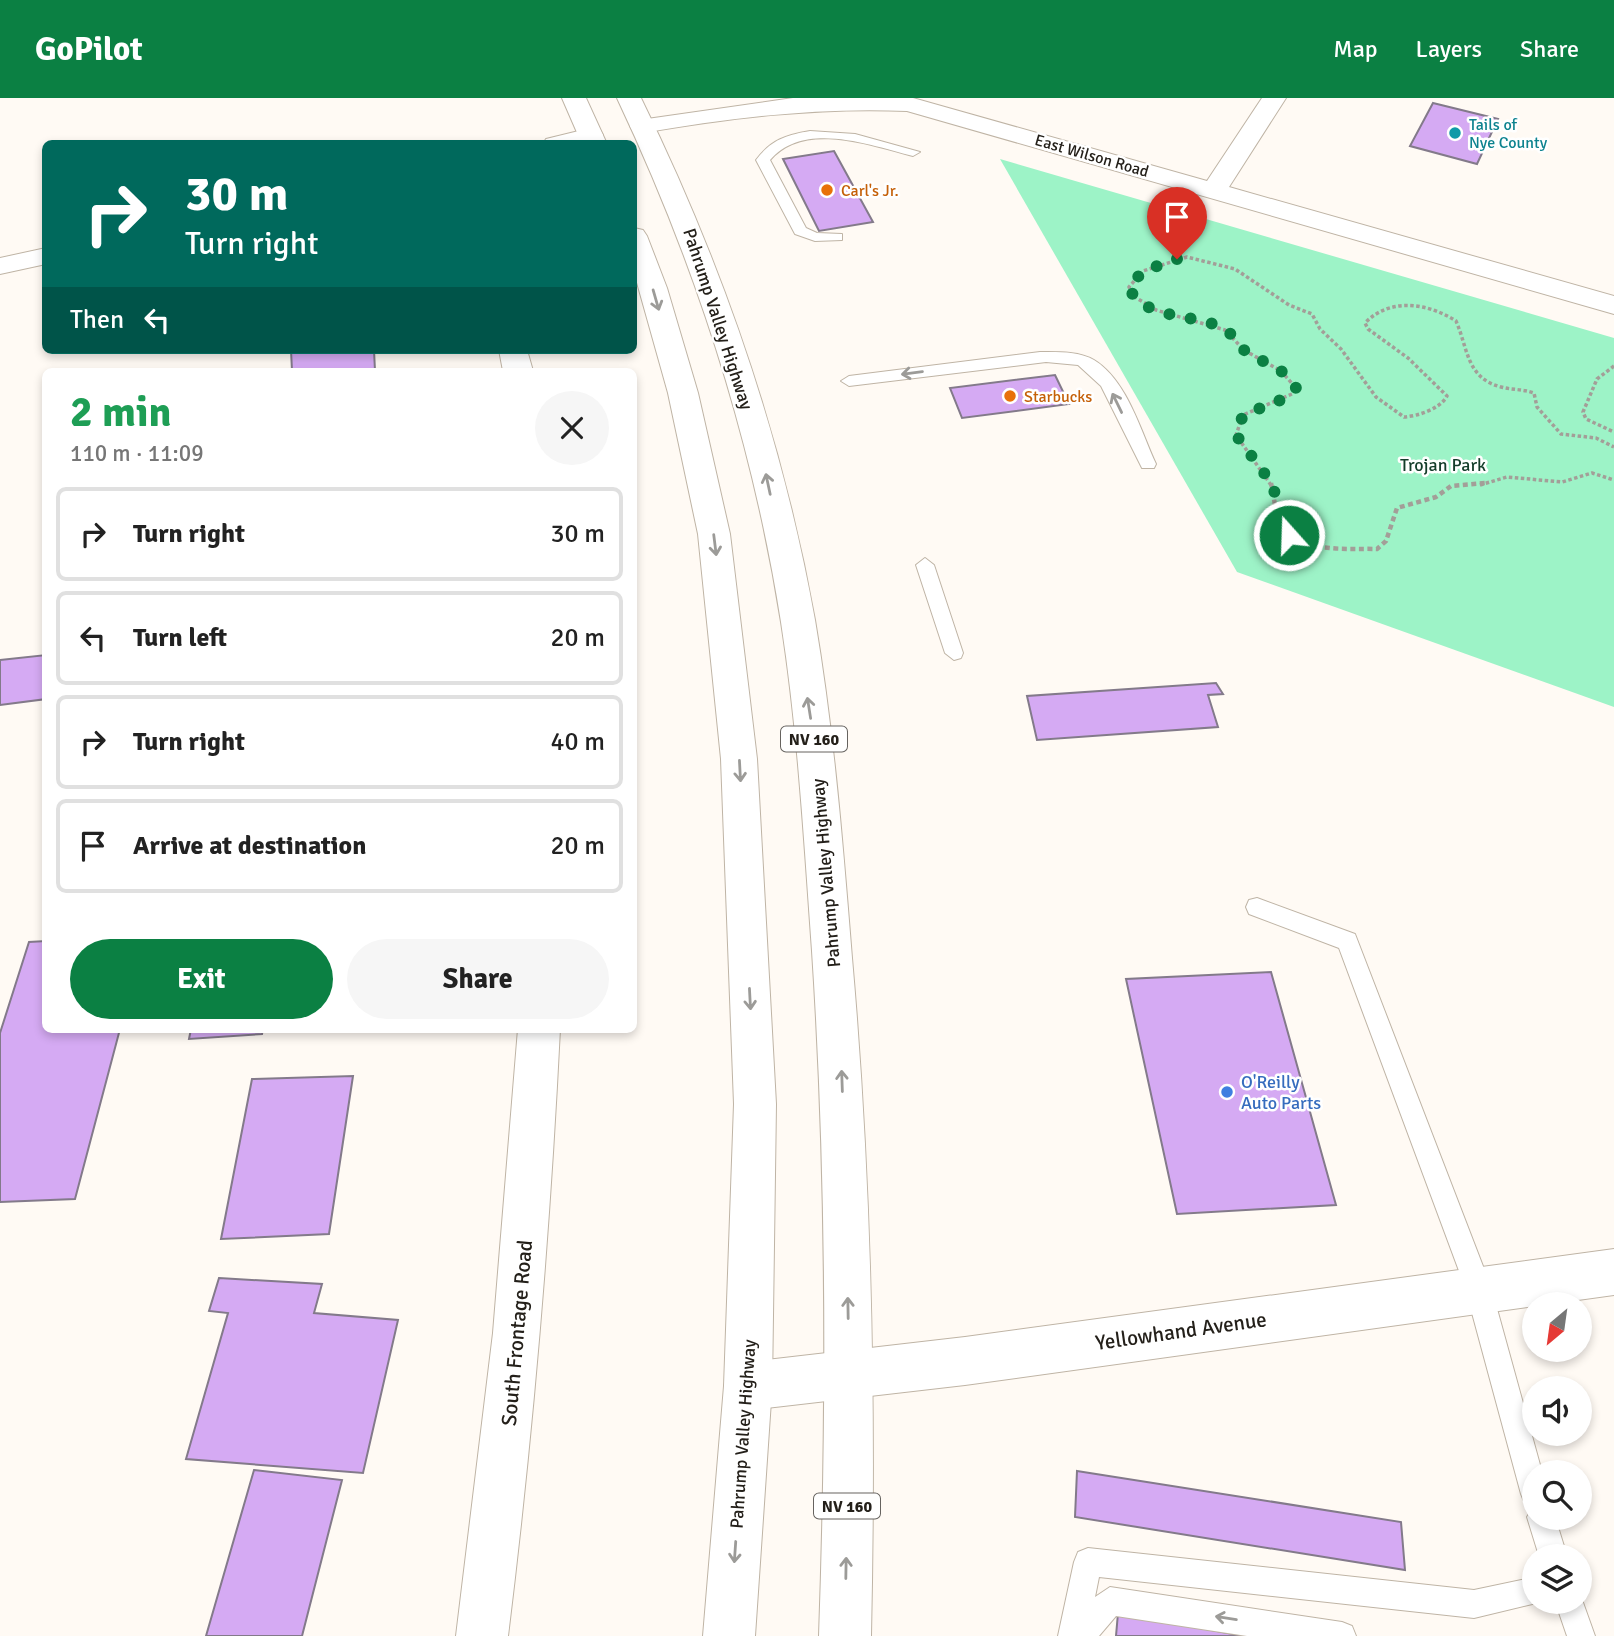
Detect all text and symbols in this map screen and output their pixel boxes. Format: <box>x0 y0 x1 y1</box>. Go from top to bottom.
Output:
text: GoPilot <box>35 29 143 70</box>
text: Map <box>1333 34 1378 64</box>
text: Layers <box>1416 34 1482 64</box>
text: Share <box>1520 34 1579 64</box>
place label: Tails of Nye County <box>1469 115 1548 153</box>
marker: Tails of Nye County <box>1447 125 1463 141</box>
street label: East Wilson Road <box>1032 130 1151 182</box>
text: 30 m <box>185 164 288 224</box>
icon: right <box>70 168 161 259</box>
place label: Carl's Jr. <box>841 181 899 201</box>
marker: Carl's Jr. <box>819 182 835 198</box>
pin <box>1147 187 1207 259</box>
icon: arrive <box>1158 198 1196 236</box>
text: Turn right <box>185 224 318 263</box>
street label: Pahrump Valley Highway <box>678 226 758 413</box>
one-way arrow <box>651 289 664 311</box>
icon: left <box>138 301 176 339</box>
text: Then <box>70 304 124 336</box>
one-way arrow <box>901 367 924 380</box>
text: 2 min <box>70 387 171 438</box>
place label: Starbucks <box>1024 387 1092 407</box>
marker: Starbucks <box>1002 388 1018 404</box>
button: close <box>535 391 609 465</box>
one-way arrow <box>1110 393 1124 414</box>
text: 110 m · 11:09 <box>70 439 204 468</box>
park label: Trojan Park <box>1400 454 1486 476</box>
one-way arrow <box>761 473 775 496</box>
position arrow <box>1252 498 1326 572</box>
icon: right <box>74 515 112 553</box>
text: Turn right <box>133 518 245 550</box>
text: 30 m <box>550 518 605 550</box>
one-way arrow <box>709 533 722 556</box>
icon: left <box>74 619 112 657</box>
text: Turn left <box>133 622 227 654</box>
text: 20 m <box>550 622 605 654</box>
one-way arrow <box>802 697 815 720</box>
icon: right <box>74 723 112 761</box>
text: Turn right <box>133 726 245 758</box>
text: 40 m <box>550 726 605 758</box>
road number: NV 160 <box>781 726 847 752</box>
one-way arrow <box>733 759 746 782</box>
street label: Pahrump Valley Highway <box>807 777 845 968</box>
icon: arrive <box>74 827 112 865</box>
text: Arrive at destination <box>133 830 366 862</box>
text: 20 m <box>550 830 605 862</box>
button: Exit <box>70 939 333 1019</box>
button: Share <box>347 939 609 1019</box>
one-way arrow <box>744 987 757 1010</box>
one-way arrow <box>835 1070 848 1093</box>
place label: O'Reilly Auto Parts <box>1241 1071 1321 1114</box>
marker: O'Reilly Auto Parts <box>1219 1084 1235 1100</box>
street label: South Frontage Road <box>496 1239 538 1427</box>
north arrow <box>1522 1292 1592 1362</box>
map controls <box>1522 1292 1592 1614</box>
one-way arrow <box>841 1297 855 1320</box>
street label: Yellowhand Avenue <box>1094 1306 1268 1356</box>
street label: Pahrump Valley Highway <box>725 1338 761 1529</box>
button: sound <box>1522 1376 1592 1446</box>
button: search <box>1522 1460 1592 1530</box>
road number: NV 160 <box>814 1494 880 1518</box>
one-way arrow <box>728 1540 741 1563</box>
button: layers <box>1522 1544 1592 1614</box>
one-way arrow <box>840 1557 853 1580</box>
one-way arrow <box>1215 1612 1238 1625</box>

